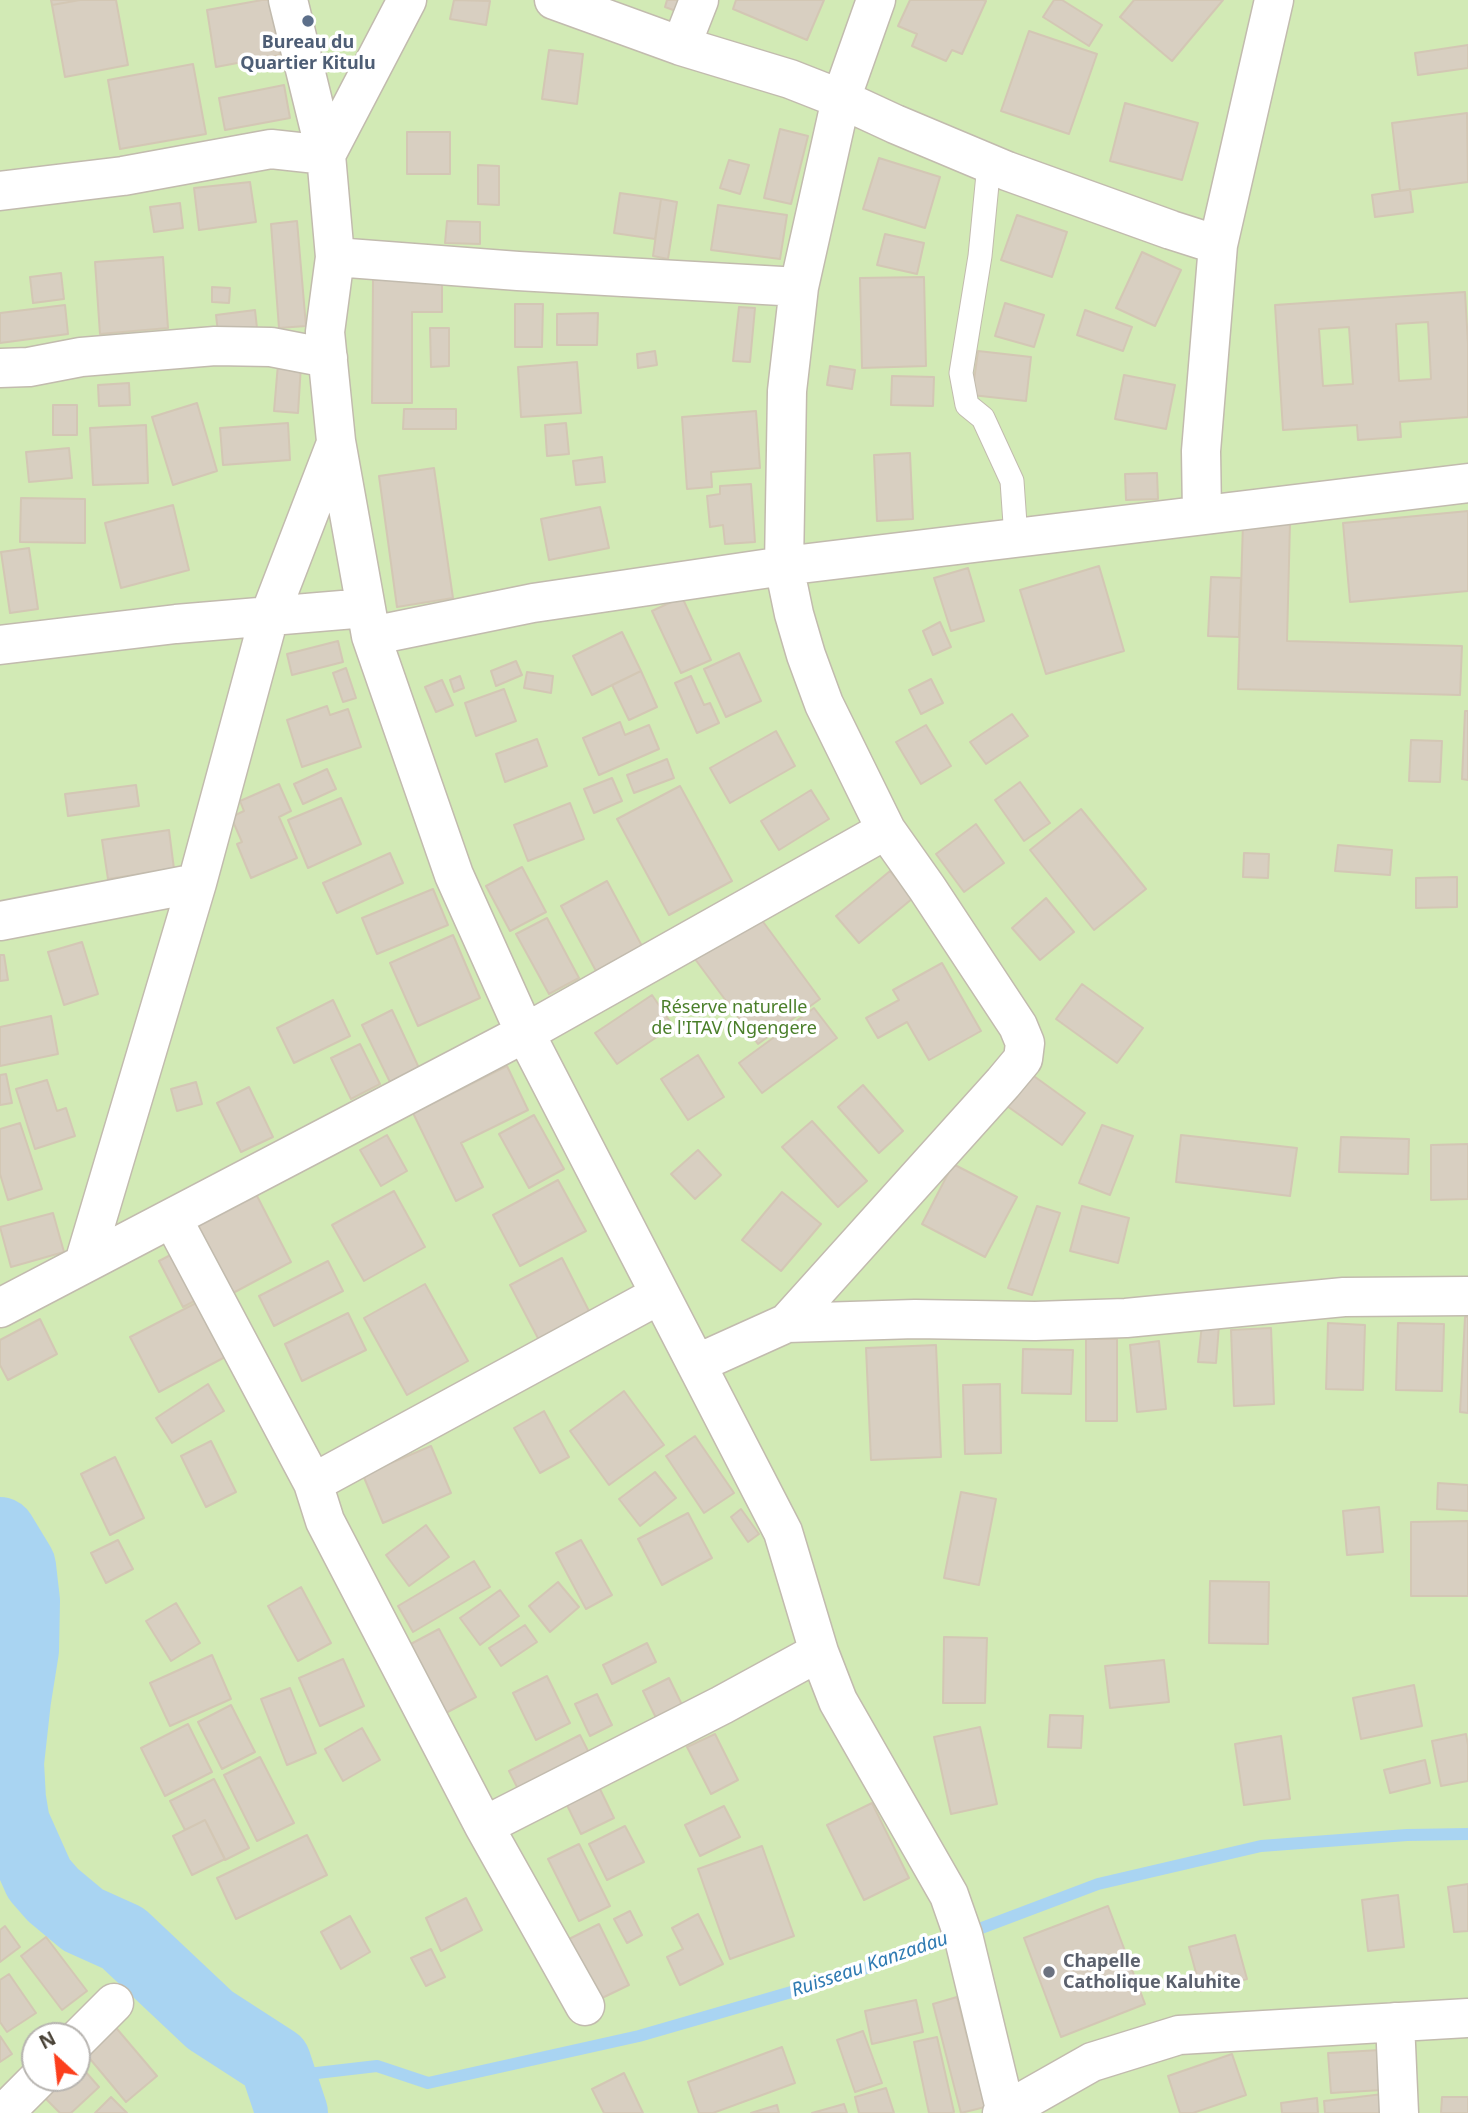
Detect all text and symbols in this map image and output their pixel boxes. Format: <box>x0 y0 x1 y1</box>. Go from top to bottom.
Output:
marker: Bureau du Quartier Kitulu <box>300 13 316 29</box>
place label: Bureau du Quartier Kitulu <box>240 32 376 74</box>
park label: Réserve naturelle de l'ITAV (Ngengere <box>651 997 817 1040</box>
water label: Ruisseau Kanzadau <box>789 1928 951 2002</box>
place label: Chapelle Catholique Kaluhite <box>1063 1951 1241 1994</box>
marker: Chapelle Catholique Kaluhite <box>1041 1964 1057 1980</box>
north arrow <box>21 2022 91 2092</box>
text: N <box>35 2025 60 2055</box>

